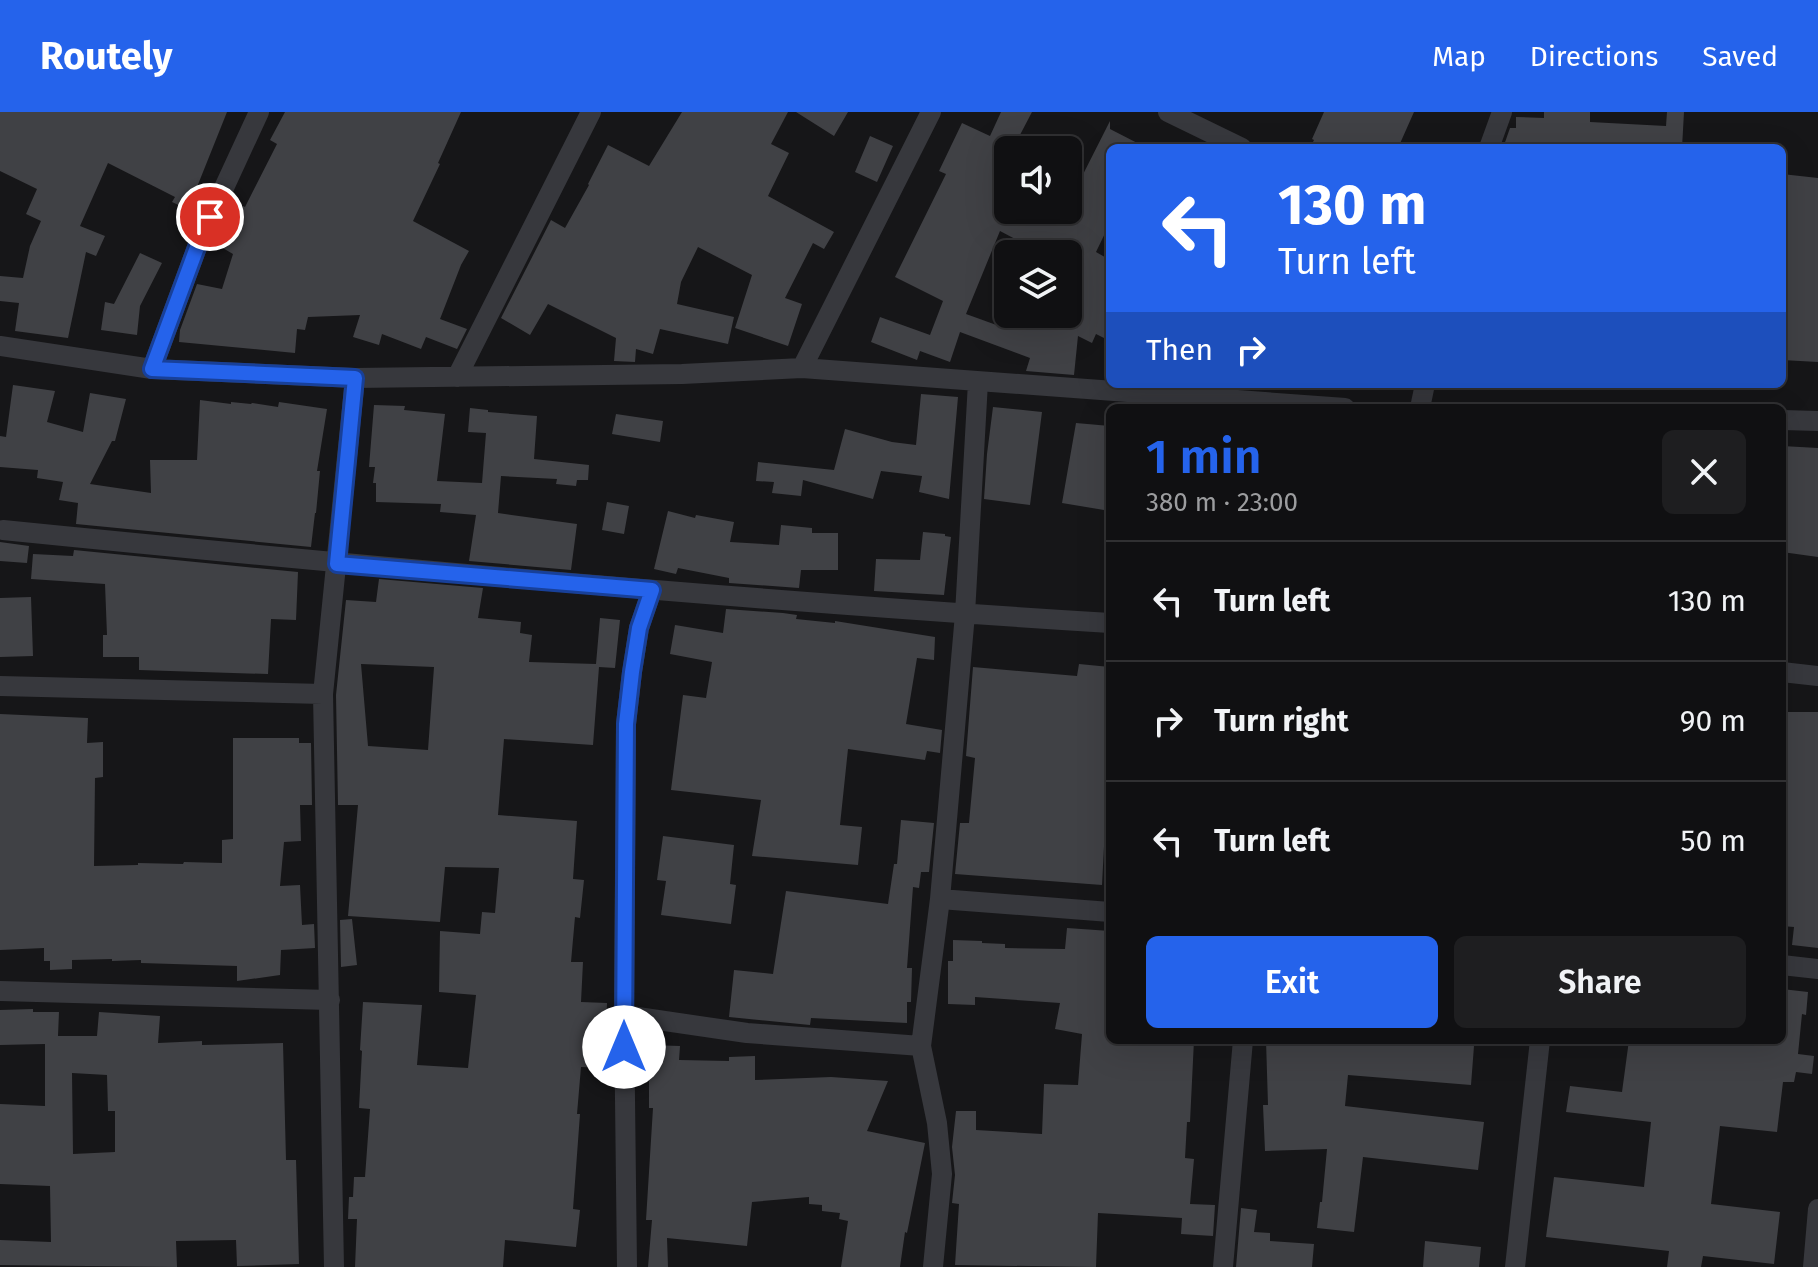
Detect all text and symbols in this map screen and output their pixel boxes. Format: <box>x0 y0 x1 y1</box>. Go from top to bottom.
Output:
text: Routely <box>40 33 172 79</box>
text: Map <box>1432 40 1486 73</box>
text: Directions <box>1530 40 1658 73</box>
text: Saved <box>1702 40 1778 73</box>
map controls <box>994 136 1082 328</box>
button: sound <box>994 136 1082 224</box>
text: 130 m <box>1278 172 1426 239</box>
icon: left <box>1146 176 1250 280</box>
pin <box>176 183 244 251</box>
icon: arrive <box>188 195 232 239</box>
button: layers <box>994 240 1082 328</box>
text: Turn left <box>1278 240 1416 284</box>
icon: right <box>1229 328 1273 372</box>
text: Then <box>1146 332 1213 368</box>
text: 1 min <box>1146 428 1262 486</box>
button: close <box>1662 430 1746 514</box>
text: 380 m · 23:00 <box>1146 487 1298 518</box>
icon: left <box>1146 579 1190 623</box>
text: Turn left <box>1214 583 1330 619</box>
text: 130 m <box>1668 583 1746 619</box>
icon: right <box>1146 699 1190 743</box>
text: Turn right <box>1214 703 1349 739</box>
text: 90 m <box>1680 703 1746 739</box>
icon: left <box>1146 819 1190 863</box>
text: Turn left <box>1214 823 1330 859</box>
text: 50 m <box>1681 823 1746 859</box>
button: Exit <box>1146 936 1438 1028</box>
button: Share <box>1454 936 1746 1028</box>
position arrow <box>582 1005 666 1089</box>

